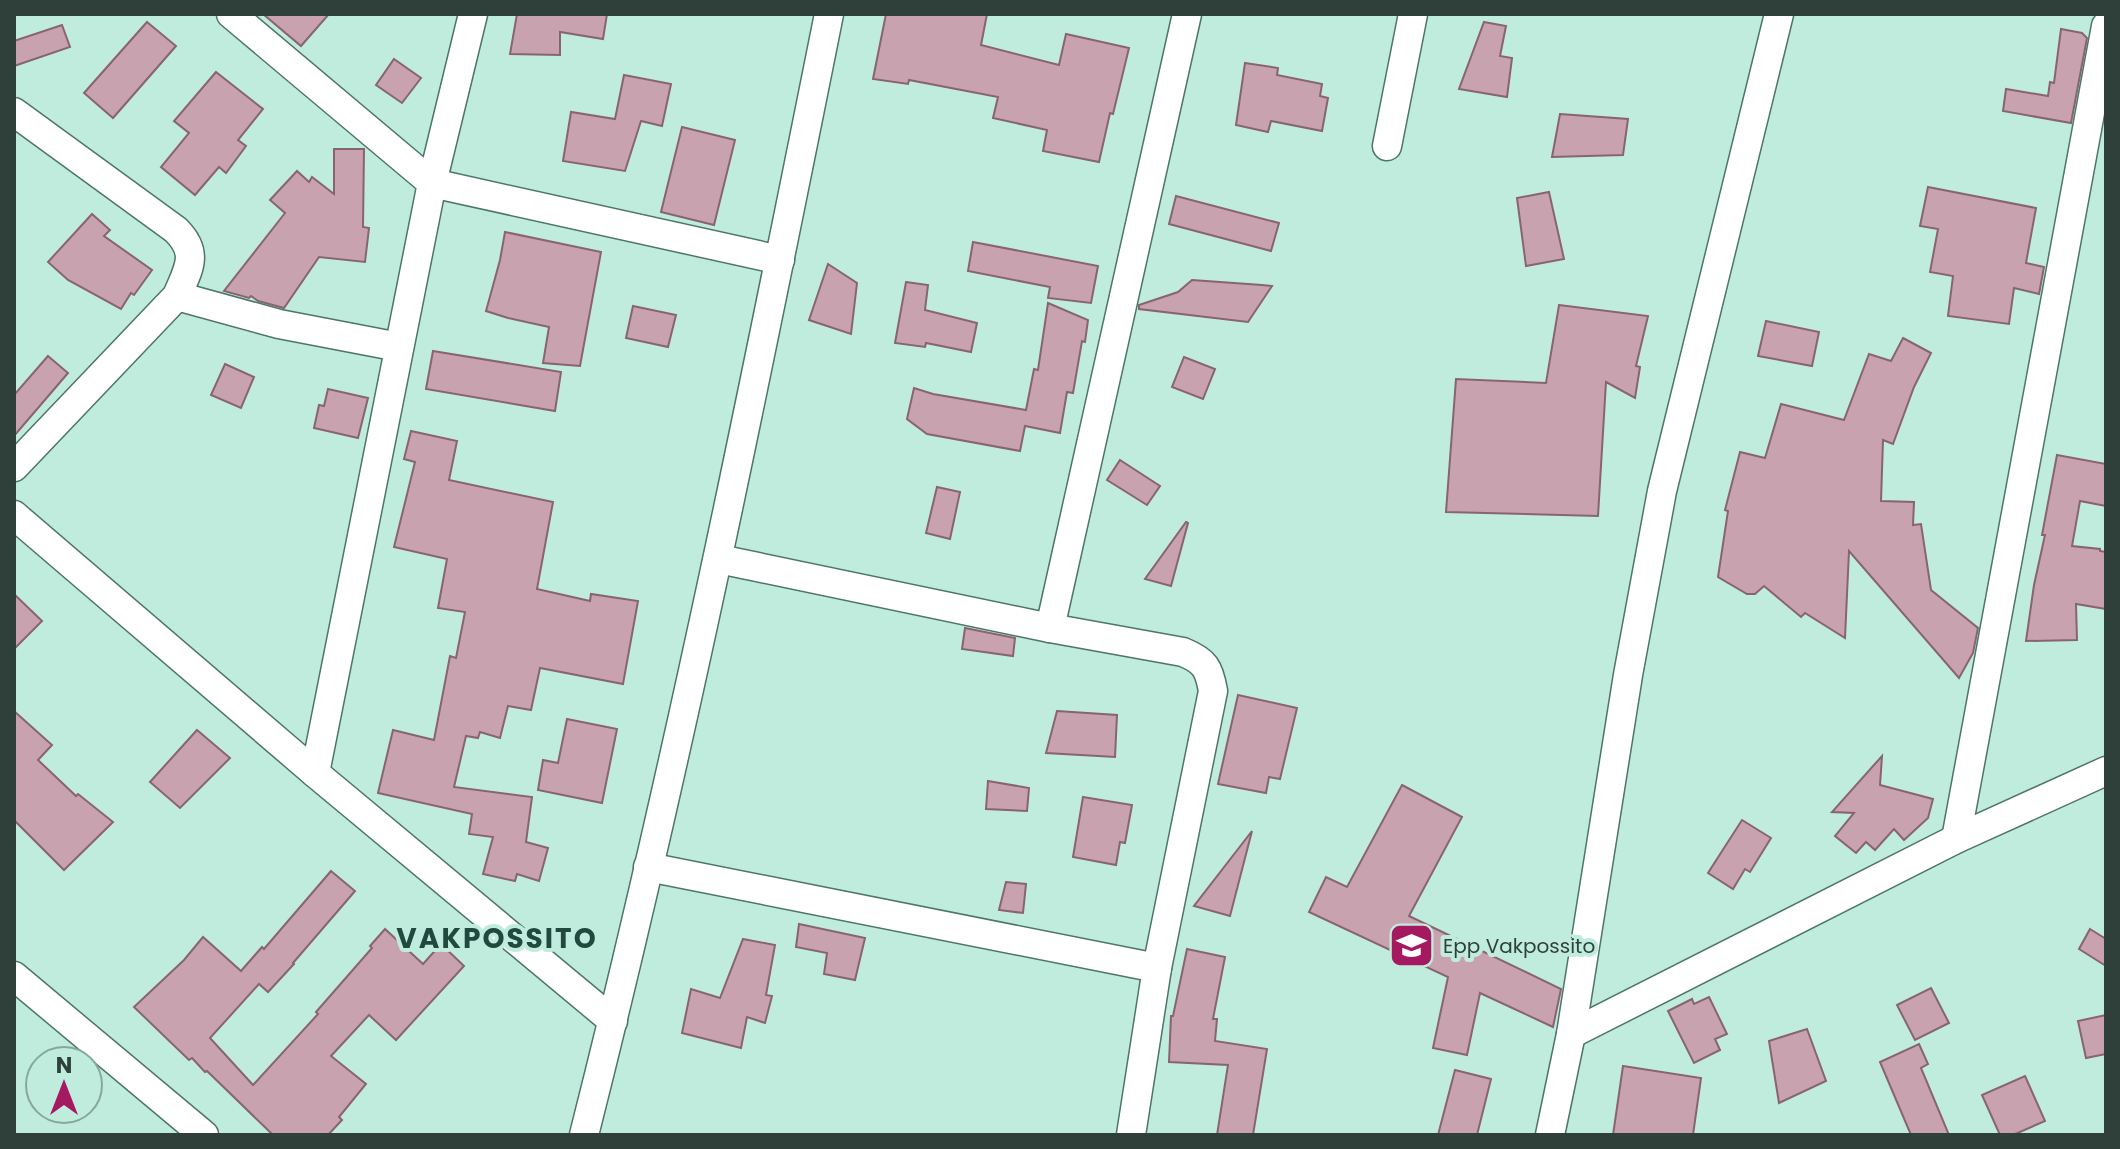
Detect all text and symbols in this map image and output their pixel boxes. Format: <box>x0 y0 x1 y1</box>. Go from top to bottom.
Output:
district label: VAKPOSSITO <box>396 919 598 958</box>
school or university icon: Epp Vakpossito <box>1388 922 1436 970</box>
place label: Epp Vakpossito <box>1443 932 1595 960</box>
north arrow <box>24 1045 104 1125</box>
text: N <box>56 1050 72 1081</box>

